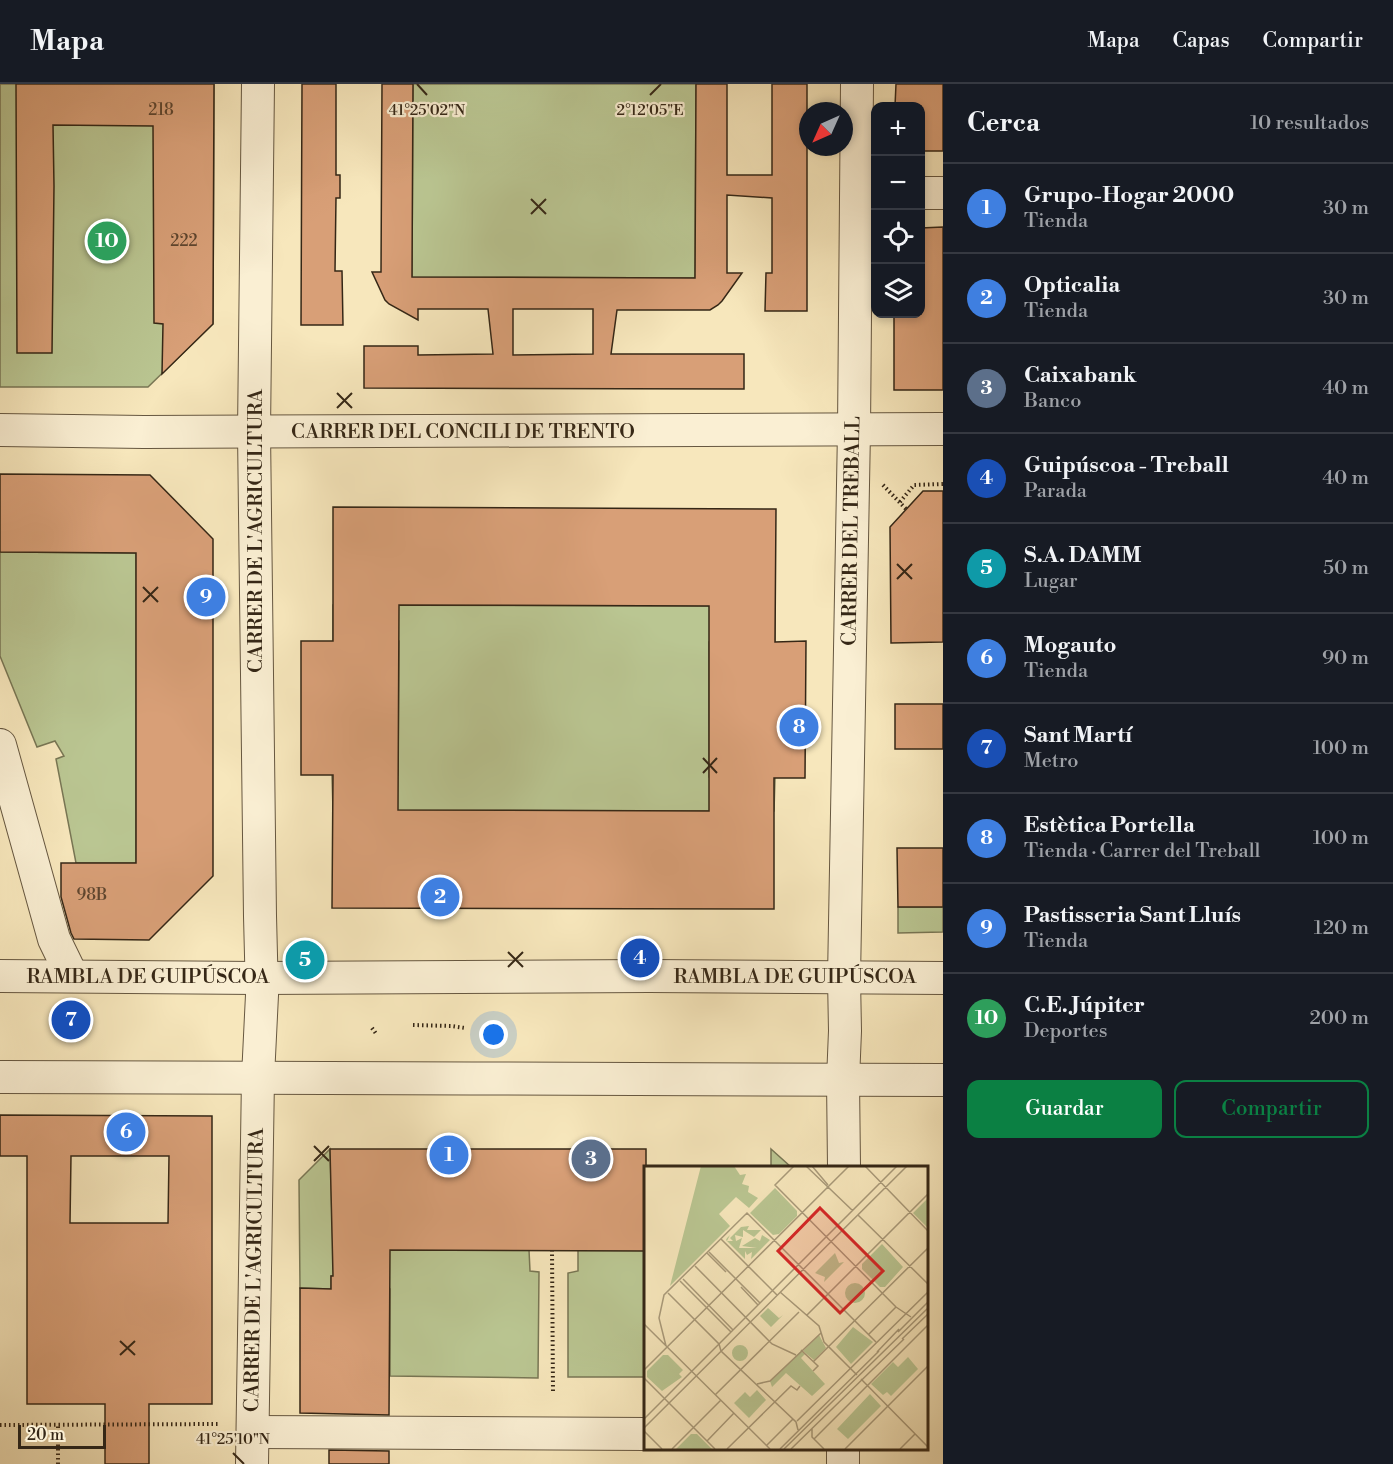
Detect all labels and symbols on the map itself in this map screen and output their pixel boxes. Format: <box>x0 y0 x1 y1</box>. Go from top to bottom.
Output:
house number: 218 <box>148 100 174 120</box>
text: 41°25'02"N <box>389 101 465 120</box>
text: 2°12'05"E <box>616 101 684 120</box>
north arrow <box>799 102 853 156</box>
pin: 10 <box>88 218 126 264</box>
house number: 222 <box>170 231 198 251</box>
street label: CARRER DE L'AGRICULTURA <box>244 388 269 673</box>
street label: CARRER DEL TREBALL <box>837 416 867 646</box>
street label: CARRER DEL CONCILI DE TRENTO <box>291 420 635 445</box>
pin: 9 <box>186 574 226 620</box>
pin: 8 <box>780 704 818 750</box>
pin: 2 <box>420 874 460 920</box>
house number: 98B <box>77 885 107 905</box>
pin: 4 <box>620 936 660 980</box>
pin: 5 <box>286 938 324 982</box>
street label: RAMBLA DE GUIPÚSCOA <box>27 964 271 990</box>
street label: RAMBLA DE GUIPÚSCOA <box>674 964 918 990</box>
pin: 7 <box>52 998 90 1042</box>
your location <box>479 1020 508 1049</box>
pin: 6 <box>106 1110 146 1154</box>
street label: CARRER DE L'AGRICULTURA <box>240 1126 270 1412</box>
pin: 1 <box>430 1132 468 1178</box>
pin: 3 <box>572 1136 610 1182</box>
inset map <box>644 1166 928 1449</box>
scale bar <box>18 1422 106 1450</box>
text: 41°25'10"N <box>196 1430 270 1449</box>

